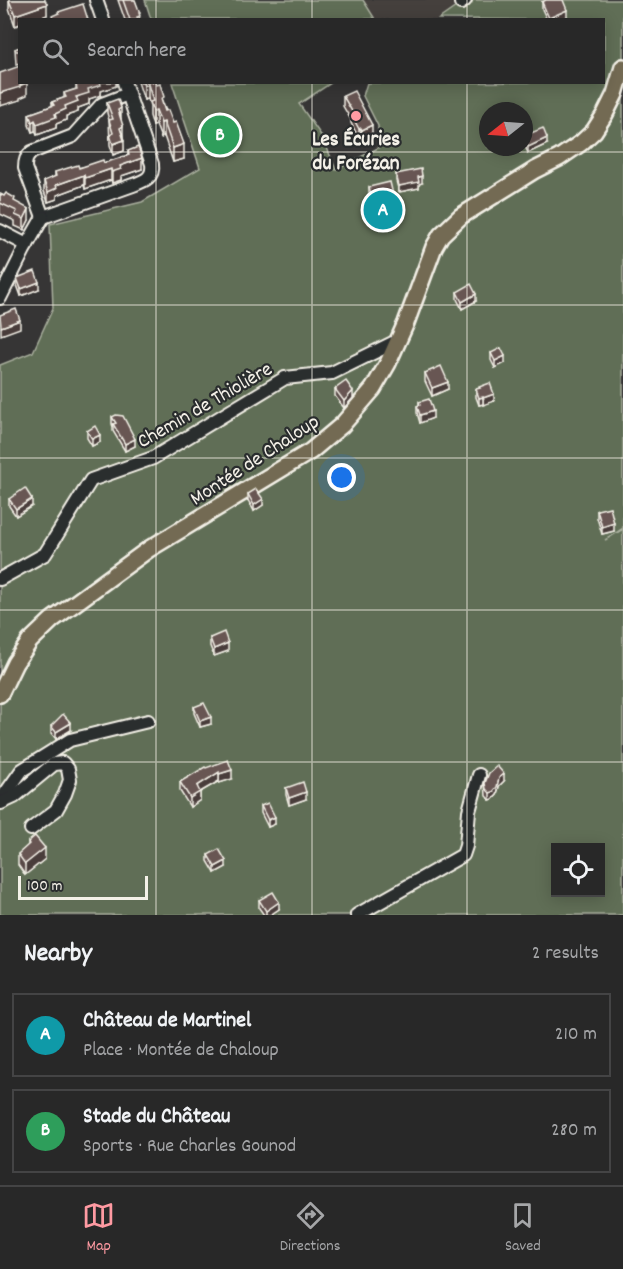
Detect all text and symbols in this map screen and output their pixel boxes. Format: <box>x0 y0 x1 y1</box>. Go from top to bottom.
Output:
search box <box>18 18 605 84</box>
icon: search <box>39 35 72 68</box>
text: Search here <box>87 36 186 67</box>
north arrow <box>479 102 533 156</box>
marker: Les Écuries du Forézan <box>349 109 363 123</box>
pin: B <box>200 112 240 158</box>
place label: Les Écuries du Forézan <box>312 126 400 180</box>
pin: A <box>364 188 403 232</box>
street label: Chemin de Thiolière <box>132 356 279 458</box>
street label: Montée de Chaloup <box>185 408 326 515</box>
your location <box>327 463 356 492</box>
map controls <box>551 843 605 897</box>
button: locate <box>551 843 605 897</box>
scale bar <box>18 873 148 900</box>
text: 100 m <box>27 875 63 898</box>
text: Nearby <box>24 936 92 973</box>
text: 2 results <box>532 940 599 968</box>
text: Château de Martinel <box>83 1006 251 1037</box>
text: A <box>40 1021 51 1049</box>
text: 210 m <box>555 1021 597 1049</box>
text: Place · Montée de Chaloup <box>83 1037 279 1065</box>
text: Stade du Château <box>83 1102 231 1133</box>
text: B <box>41 1117 50 1145</box>
text: 280 m <box>551 1117 597 1145</box>
text: Sports · Rue Charles Gounod <box>83 1133 296 1161</box>
tab: Map <box>82 1199 115 1258</box>
tab: Directions <box>280 1199 340 1258</box>
tab: Saved <box>505 1199 541 1258</box>

